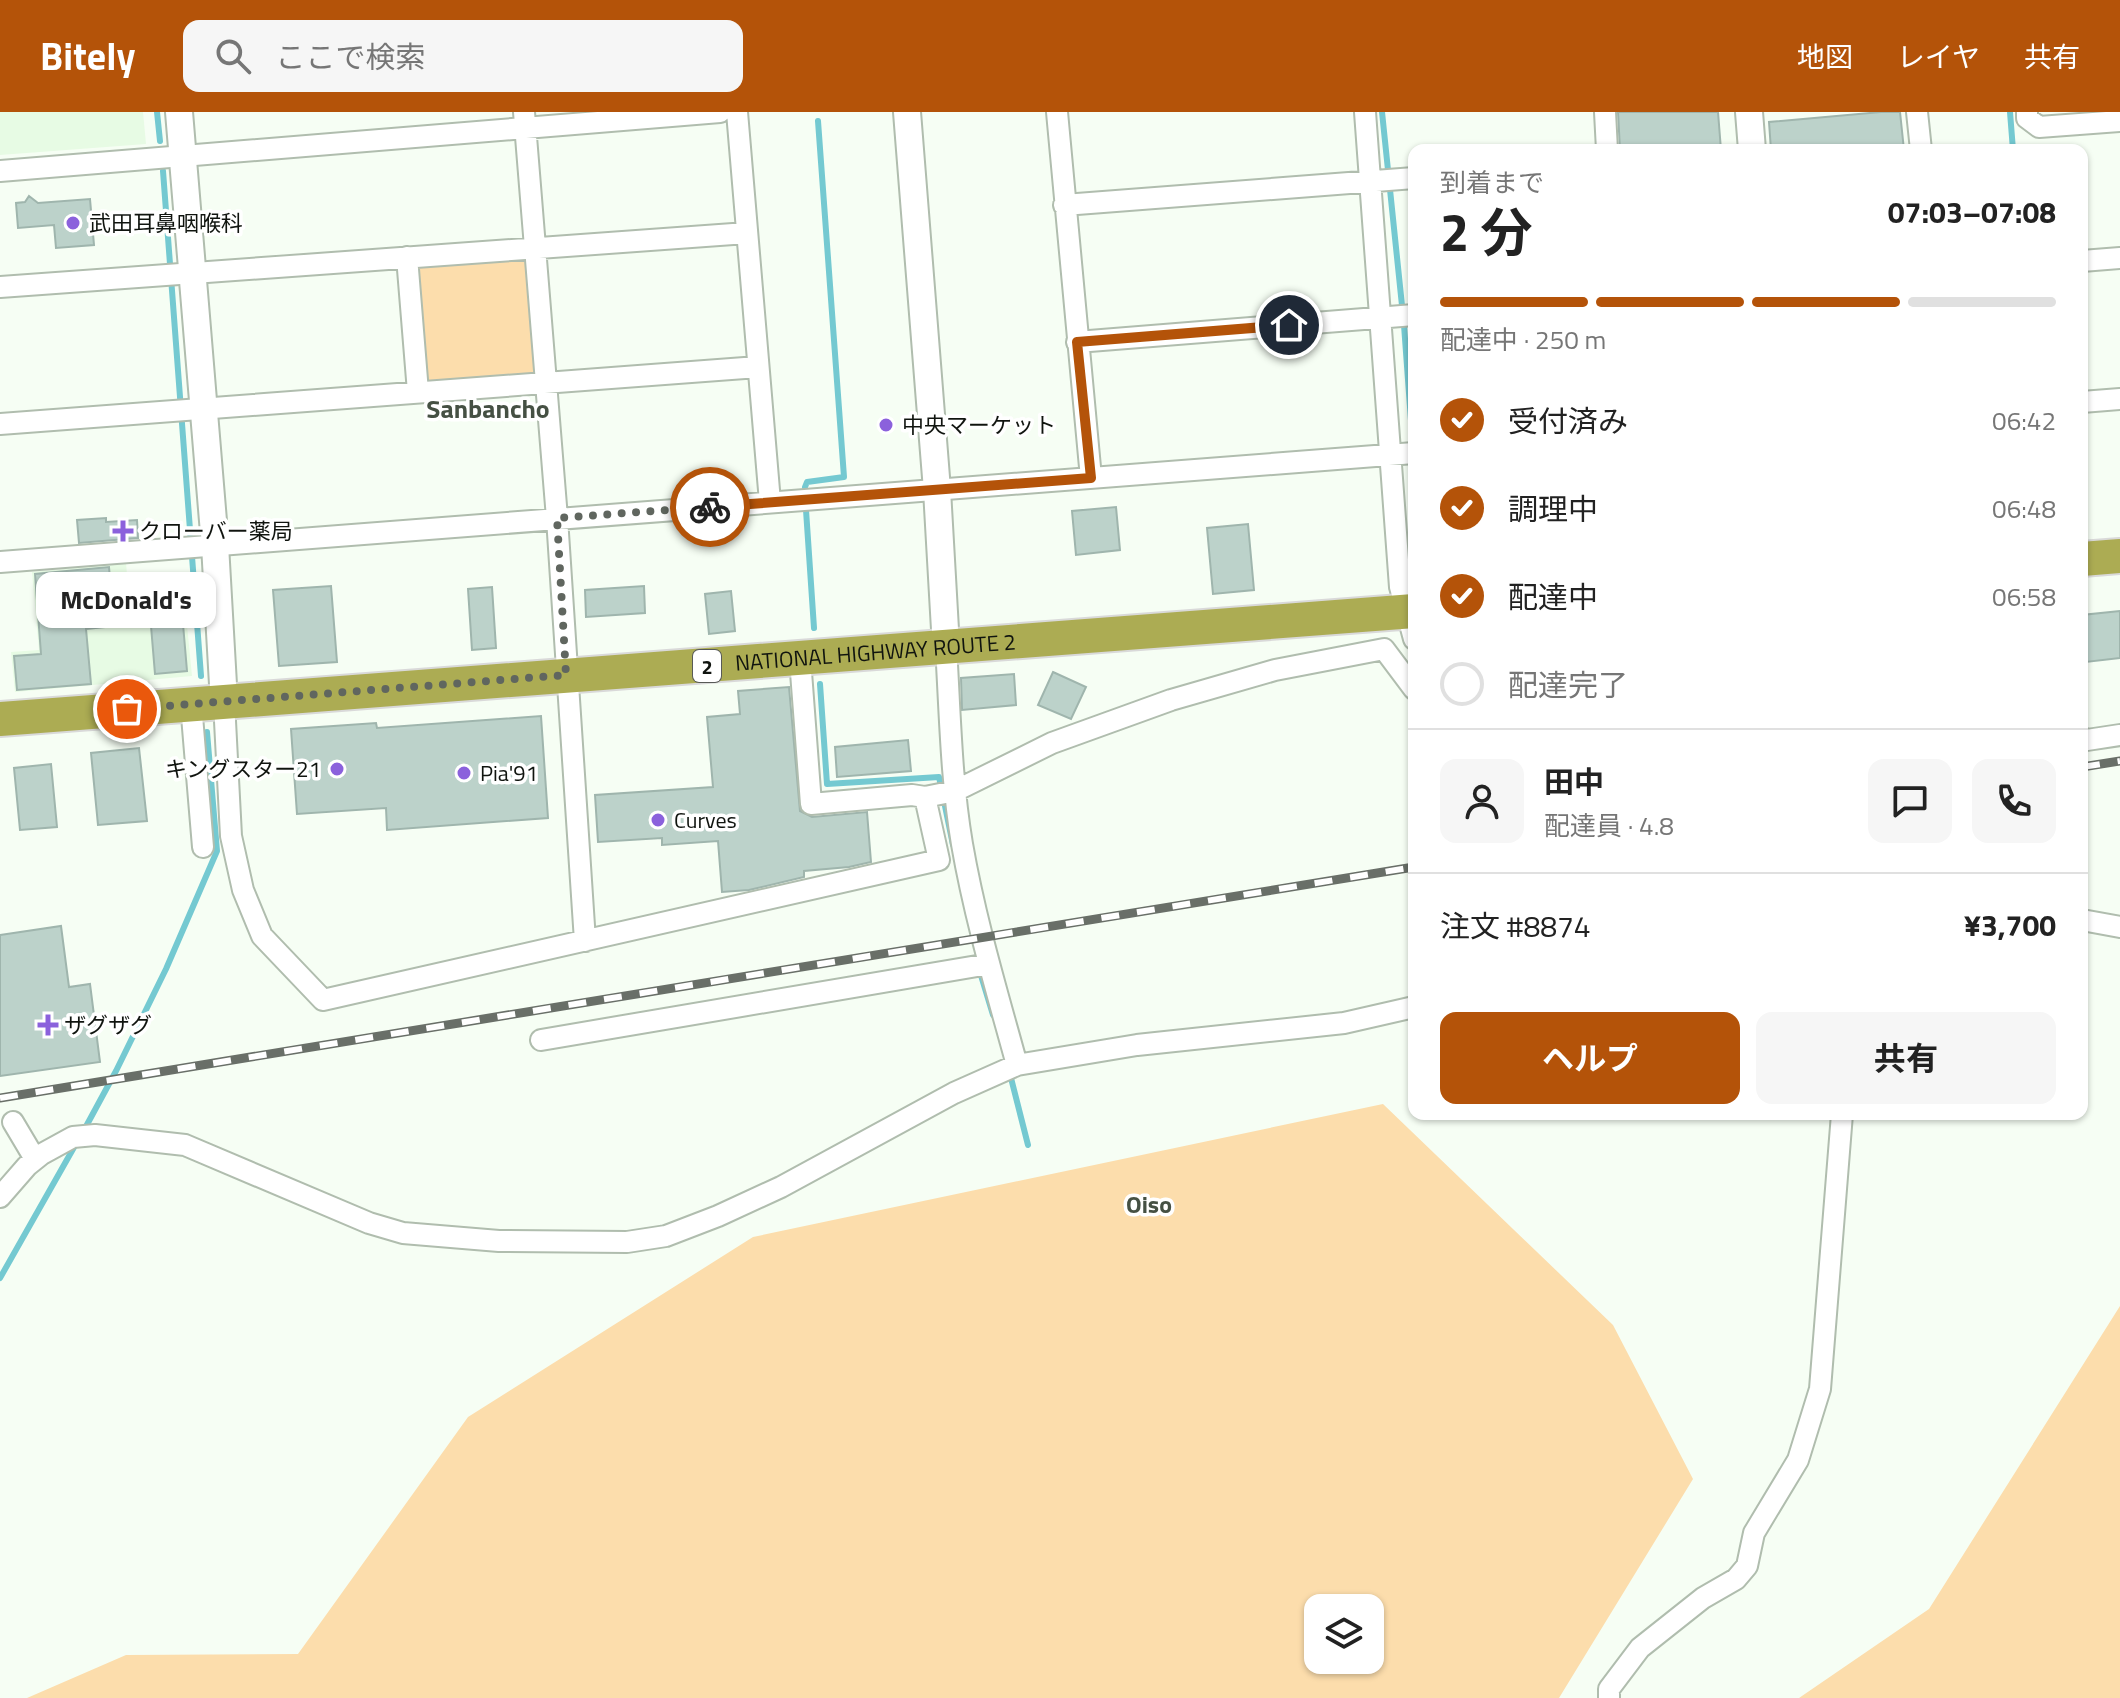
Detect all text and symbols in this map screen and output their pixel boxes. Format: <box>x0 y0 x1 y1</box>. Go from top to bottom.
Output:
search box <box>183 20 743 92</box>
text: Bitely <box>40 27 135 85</box>
icon: search <box>211 34 255 78</box>
text: ここで検索 <box>275 34 425 80</box>
text: 地図 <box>1797 35 1853 78</box>
text: レイヤ <box>1897 35 1980 78</box>
text: 共有 <box>2024 35 2080 78</box>
text: 到着まで <box>1440 163 1544 202</box>
text: 07:03–07:08 <box>1888 189 2056 235</box>
text: 2 分 <box>1440 192 1533 271</box>
place label: 武田耳鼻咽喉科 <box>89 206 243 240</box>
marker: 武田耳鼻咽喉科 <box>64 214 82 232</box>
pin <box>1255 291 1323 359</box>
icon: home <box>1267 303 1311 347</box>
text: 配達中 · 250 m <box>1440 320 1606 359</box>
district label: Sanbancho <box>426 389 550 428</box>
icon: check <box>1440 398 1484 442</box>
text: 受付済み <box>1508 398 1628 444</box>
text: 06:42 <box>1992 401 2056 440</box>
place label: 中央マーケット <box>902 408 1056 442</box>
marker: 中央マーケット <box>877 416 895 434</box>
courier <box>670 467 750 547</box>
icon: bike <box>688 485 732 529</box>
icon: check <box>1440 486 1484 530</box>
text: 調理中 <box>1508 486 1598 532</box>
text: 06:48 <box>1992 489 2056 528</box>
place label: クローバー薬局 <box>139 514 293 548</box>
marker: クローバー薬局 <box>114 522 132 540</box>
callout: McDonald's <box>37 573 217 629</box>
icon: check <box>1440 574 1484 618</box>
text: 配達中 <box>1508 574 1598 620</box>
text: 06:58 <box>1992 577 2056 616</box>
text: McDonald's <box>60 580 192 619</box>
street label: NATIONAL HIGHWAY ROUTE 2 <box>734 624 1017 680</box>
road number: 2 <box>693 650 721 682</box>
text: 配達完了 <box>1508 662 1628 708</box>
pin <box>93 675 161 743</box>
icon: bag <box>105 687 149 731</box>
place label: キングスター21 <box>165 752 321 786</box>
place label: Pia'91 <box>480 756 538 790</box>
button: person <box>1440 759 1524 843</box>
text: 田中 <box>1544 759 1604 805</box>
button: chat <box>1868 759 1952 843</box>
button: phone <box>1972 759 2056 843</box>
marker: キングスター21 <box>328 760 346 778</box>
marker: Pia'91 <box>455 764 473 782</box>
place label: Curves <box>674 803 737 837</box>
text: 配達員 · 4.8 <box>1544 806 1674 845</box>
marker: Curves <box>649 811 667 829</box>
text: ¥3,700 <box>1964 902 2056 948</box>
text: 注文 #8874 <box>1440 903 1591 949</box>
place label: ザグザグ <box>64 1008 152 1042</box>
button: ヘルプ <box>1440 1012 1740 1104</box>
button: 共有 <box>1756 1012 2056 1104</box>
marker: ザグザグ <box>39 1016 57 1034</box>
district label: Oiso <box>1126 1186 1172 1222</box>
map controls <box>1304 1594 1384 1674</box>
button: layers <box>1304 1594 1384 1674</box>

